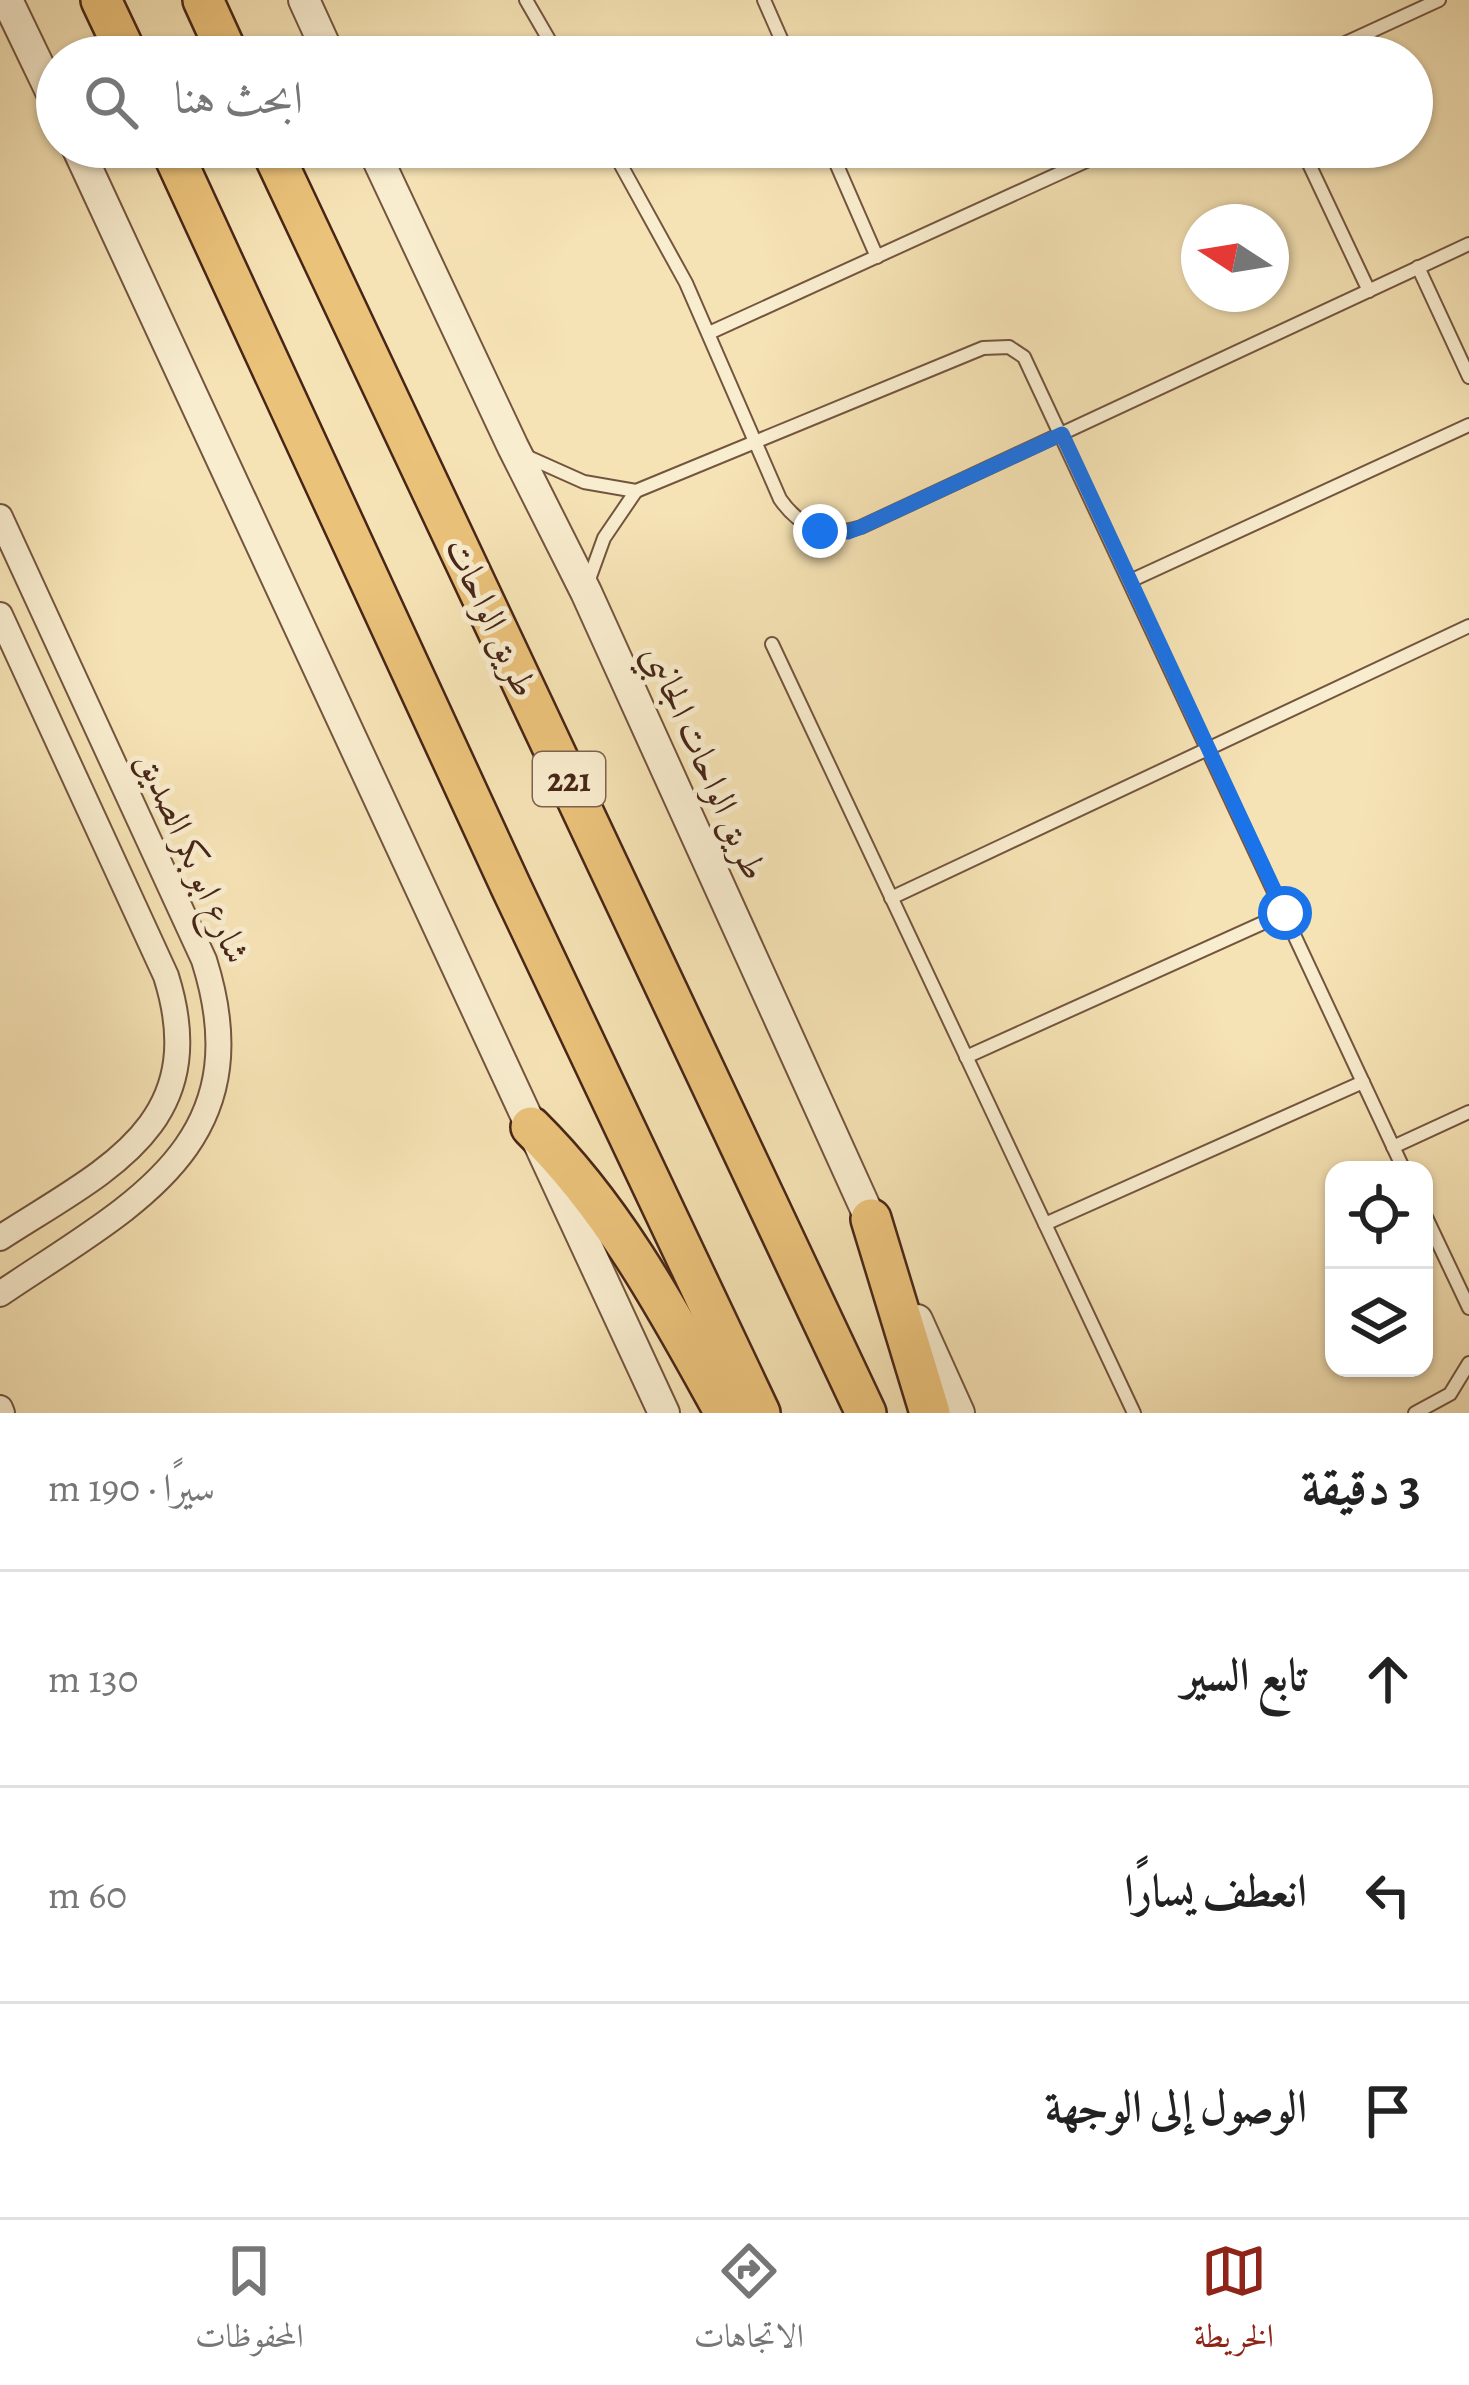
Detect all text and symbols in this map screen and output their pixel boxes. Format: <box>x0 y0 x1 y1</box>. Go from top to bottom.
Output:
search box <box>36 36 1433 168</box>
text: ابحث هنا <box>174 67 303 129</box>
icon: search <box>78 69 144 135</box>
north arrow <box>1181 204 1289 312</box>
route end <box>793 504 847 558</box>
street label: طريق الواحات <box>434 529 550 705</box>
street label: طريق الواحات الجانبي <box>625 636 780 891</box>
street label: شارع ابو بكر الصديق <box>120 743 263 973</box>
road number: 221 <box>533 752 605 806</box>
route start <box>1258 886 1312 940</box>
map controls <box>1325 1161 1433 1377</box>
button: locate <box>1325 1161 1433 1269</box>
button: layers <box>1325 1269 1433 1377</box>
text: 3 دقيقة <box>1301 1452 1421 1522</box>
text: سيرًا · 190 m <box>48 1461 215 1514</box>
text: تابع السير <box>1182 1644 1307 1706</box>
icon: ahead <box>1355 1646 1421 1712</box>
text: 130 m <box>48 1652 139 1705</box>
text: انعطف يسارًا <box>1124 1860 1307 1922</box>
icon: left <box>1355 1862 1421 1928</box>
text: 60 m <box>48 1868 127 1921</box>
text: الوصول إلى الوجهة <box>1045 2076 1307 2138</box>
icon: arrive <box>1355 2078 1421 2144</box>
tab: المحفوظات <box>195 2238 304 2368</box>
tab: الاتجاهات <box>694 2238 804 2368</box>
tab: الخريطة <box>1194 2238 1274 2368</box>

